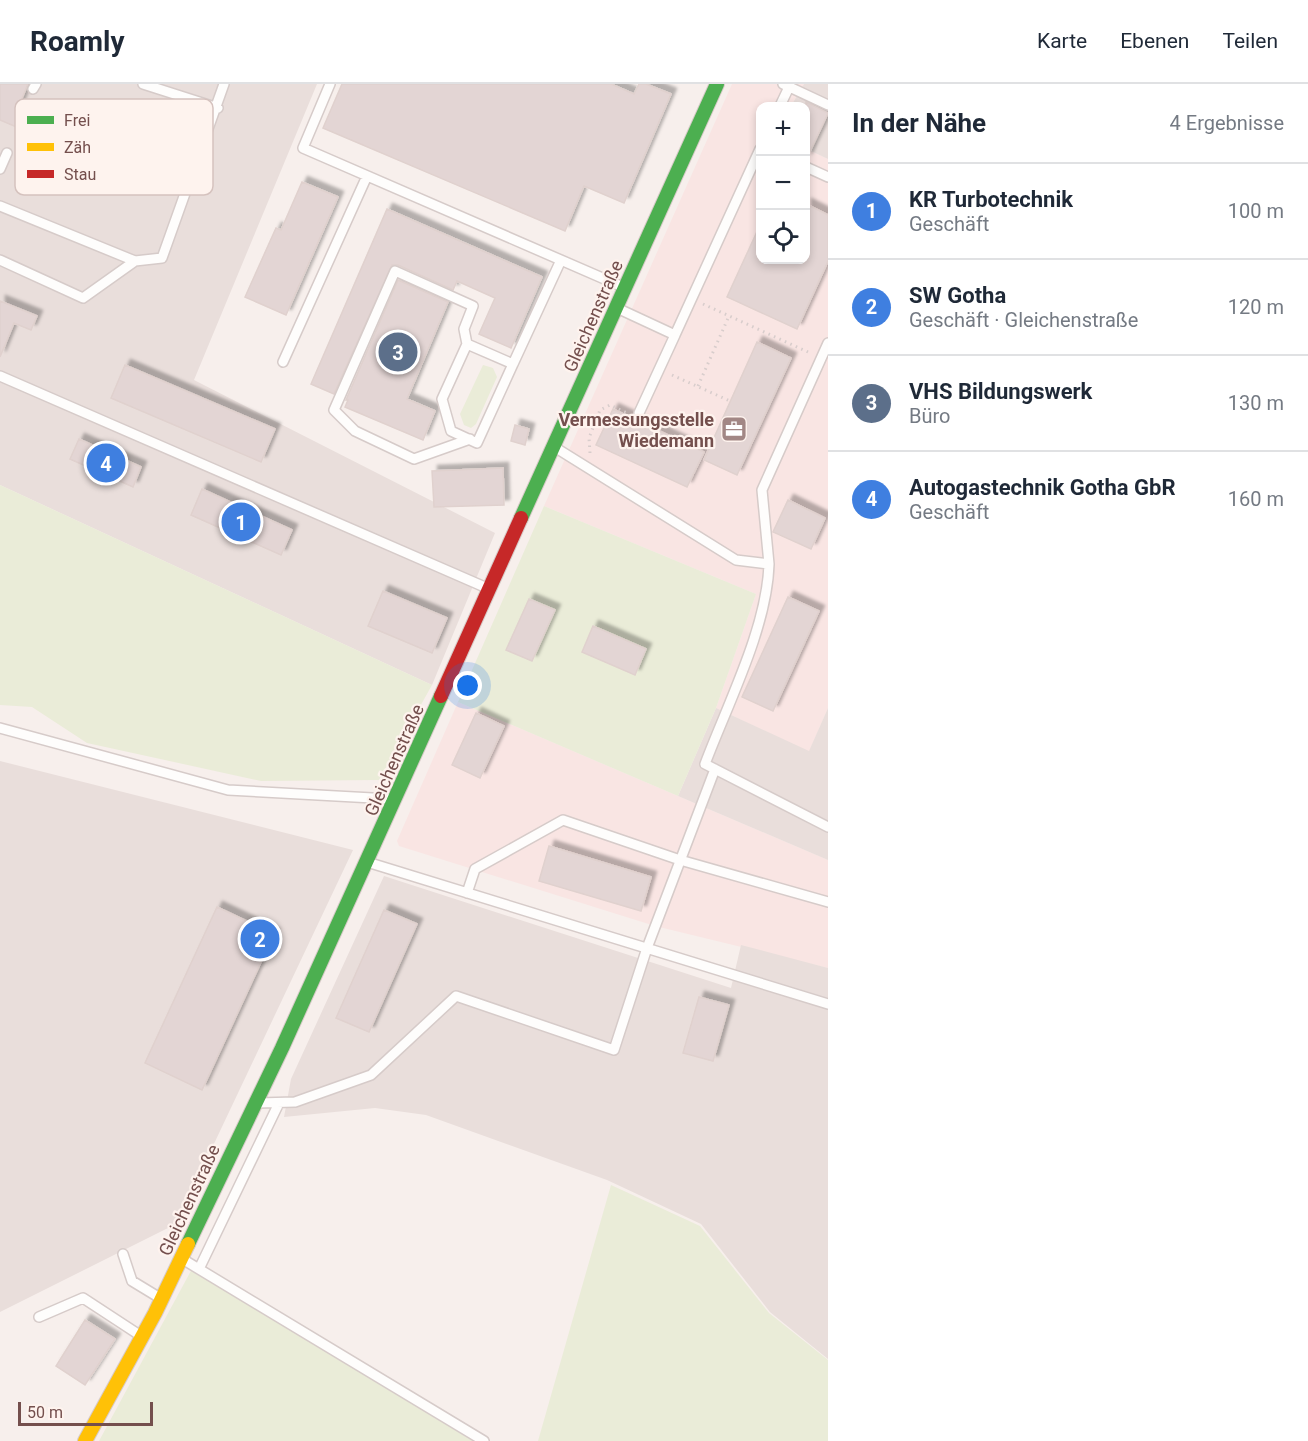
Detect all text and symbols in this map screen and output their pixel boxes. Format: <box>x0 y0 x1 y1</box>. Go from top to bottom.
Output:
text: Roamly <box>30 25 125 58</box>
text: Karte <box>1037 29 1087 53</box>
text: Ebenen <box>1120 29 1189 53</box>
text: Teilen <box>1222 29 1278 53</box>
legend <box>15 99 213 195</box>
map controls <box>756 102 810 264</box>
button: + <box>756 102 810 156</box>
text: In der Nähe <box>852 108 986 138</box>
text: Frei <box>64 111 90 130</box>
text: 4 Ergebnisse <box>1170 111 1284 135</box>
text: Zäh <box>64 138 91 157</box>
button: − <box>756 156 810 210</box>
text: Stau <box>64 165 96 184</box>
text: KR Turbotechnik <box>909 187 1073 212</box>
text: 1 <box>866 199 877 223</box>
text: 100 m <box>1228 199 1284 223</box>
button: locate <box>756 210 810 264</box>
text: Geschäft <box>909 212 989 236</box>
street label: Gleichenstraße <box>559 257 627 375</box>
text: SW Gotha <box>909 283 1006 308</box>
text: 2 <box>866 295 877 319</box>
text: 120 m <box>1228 295 1284 319</box>
text: Geschäft · Gleichenstraße <box>909 308 1138 332</box>
pin: 3 <box>378 330 418 374</box>
text: VHS Bildungswerk <box>909 379 1092 404</box>
text: 3 <box>866 391 877 415</box>
text: 130 m <box>1228 391 1284 415</box>
text: Büro <box>909 404 950 428</box>
place label: Vermessungsstelle Wiedemann <box>559 409 714 451</box>
office icon: Vermessungsstelle Wiedemann <box>719 414 749 444</box>
pin: 4 <box>86 440 126 485</box>
text: Autogastechnik Gotha GbR <box>909 475 1176 500</box>
text: 4 <box>866 487 877 511</box>
text: 160 m <box>1228 487 1284 511</box>
pin: 1 <box>222 500 260 544</box>
text: Geschäft <box>909 500 989 524</box>
your location <box>453 671 482 700</box>
street label: Gleichenstraße <box>360 701 428 819</box>
pin: 2 <box>240 916 280 962</box>
street label: Gleichenstraße <box>154 1141 224 1259</box>
scale bar <box>18 1399 153 1426</box>
text: 50 m <box>27 1403 63 1422</box>

